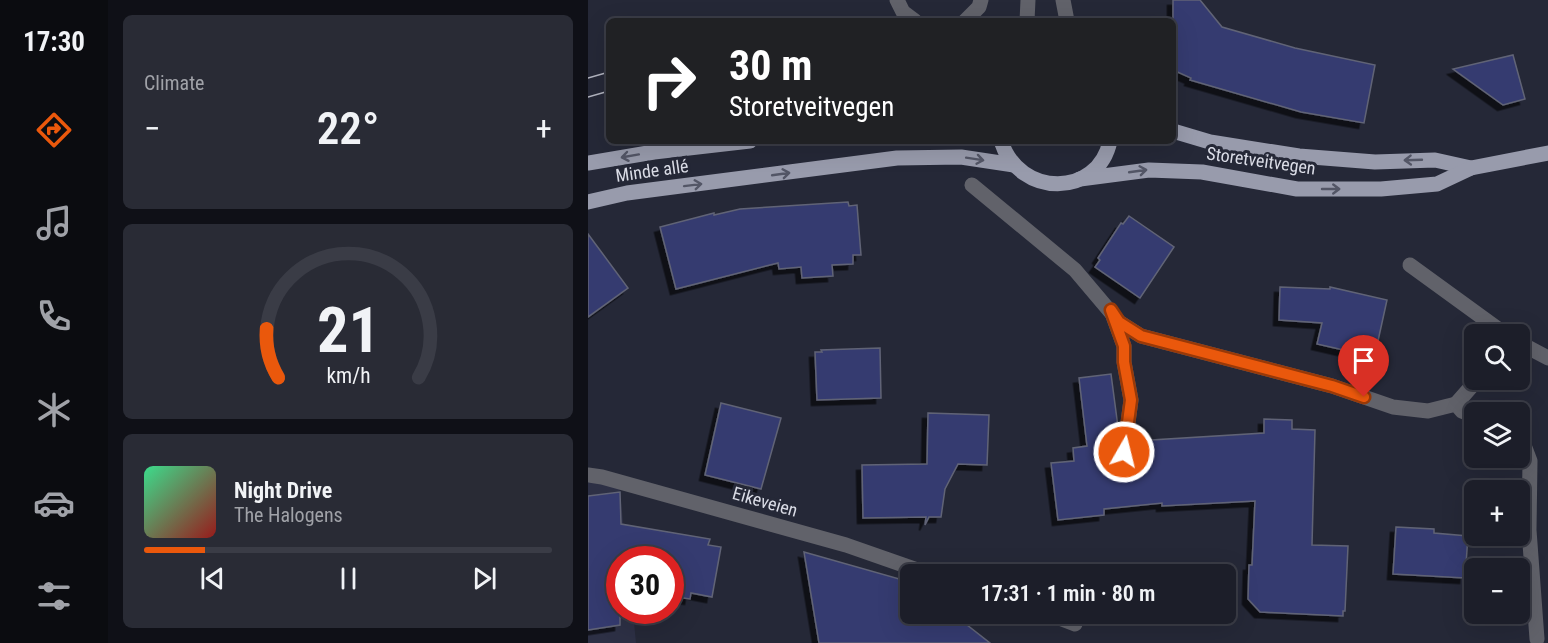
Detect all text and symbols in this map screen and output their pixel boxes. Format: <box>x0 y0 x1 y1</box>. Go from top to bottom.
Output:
text: 17:30 <box>23 26 85 58</box>
text: 30 m <box>729 41 812 90</box>
icon: right <box>630 42 708 120</box>
text: Climate <box>144 71 204 95</box>
text: Storetveitvegen <box>729 91 894 123</box>
text: 22° <box>317 102 379 155</box>
icon: directions <box>33 109 75 151</box>
text: − <box>144 109 161 148</box>
text: + <box>536 109 552 148</box>
street label: Storetveitvegen <box>1205 142 1317 179</box>
one-way arrow <box>620 151 640 162</box>
one-way arrow <box>964 154 984 165</box>
street label: Minde allé <box>614 155 690 186</box>
one-way arrow <box>1404 155 1424 166</box>
one-way arrow <box>1127 165 1147 176</box>
one-way arrow <box>770 168 790 179</box>
one-way arrow <box>683 179 703 190</box>
one-way arrow <box>1321 183 1341 195</box>
icon: music <box>33 202 75 244</box>
icon: phone <box>33 295 75 337</box>
text: 21 <box>316 295 380 368</box>
map controls <box>1464 324 1530 624</box>
button: search <box>1464 324 1530 390</box>
pin <box>1338 335 1389 397</box>
icon: arrive <box>1347 344 1380 377</box>
text: km/h <box>326 364 370 389</box>
icon: climate <box>33 389 75 431</box>
button: layers <box>1464 402 1530 468</box>
position arrow <box>1092 420 1156 484</box>
text: Night Drive <box>234 478 332 503</box>
button: + <box>1464 480 1530 546</box>
icon: car <box>33 482 75 524</box>
street label: Eikeveien <box>730 482 800 521</box>
text: The Halogens <box>234 503 343 527</box>
speed limit sign: 30 <box>606 546 684 624</box>
button: − <box>1464 558 1530 624</box>
icon: previous <box>196 562 229 595</box>
icon: pause <box>332 562 365 595</box>
icon: next <box>468 562 501 595</box>
icon: filters <box>33 575 75 617</box>
text: 17:31 · 1 min · 80 m <box>981 581 1155 606</box>

